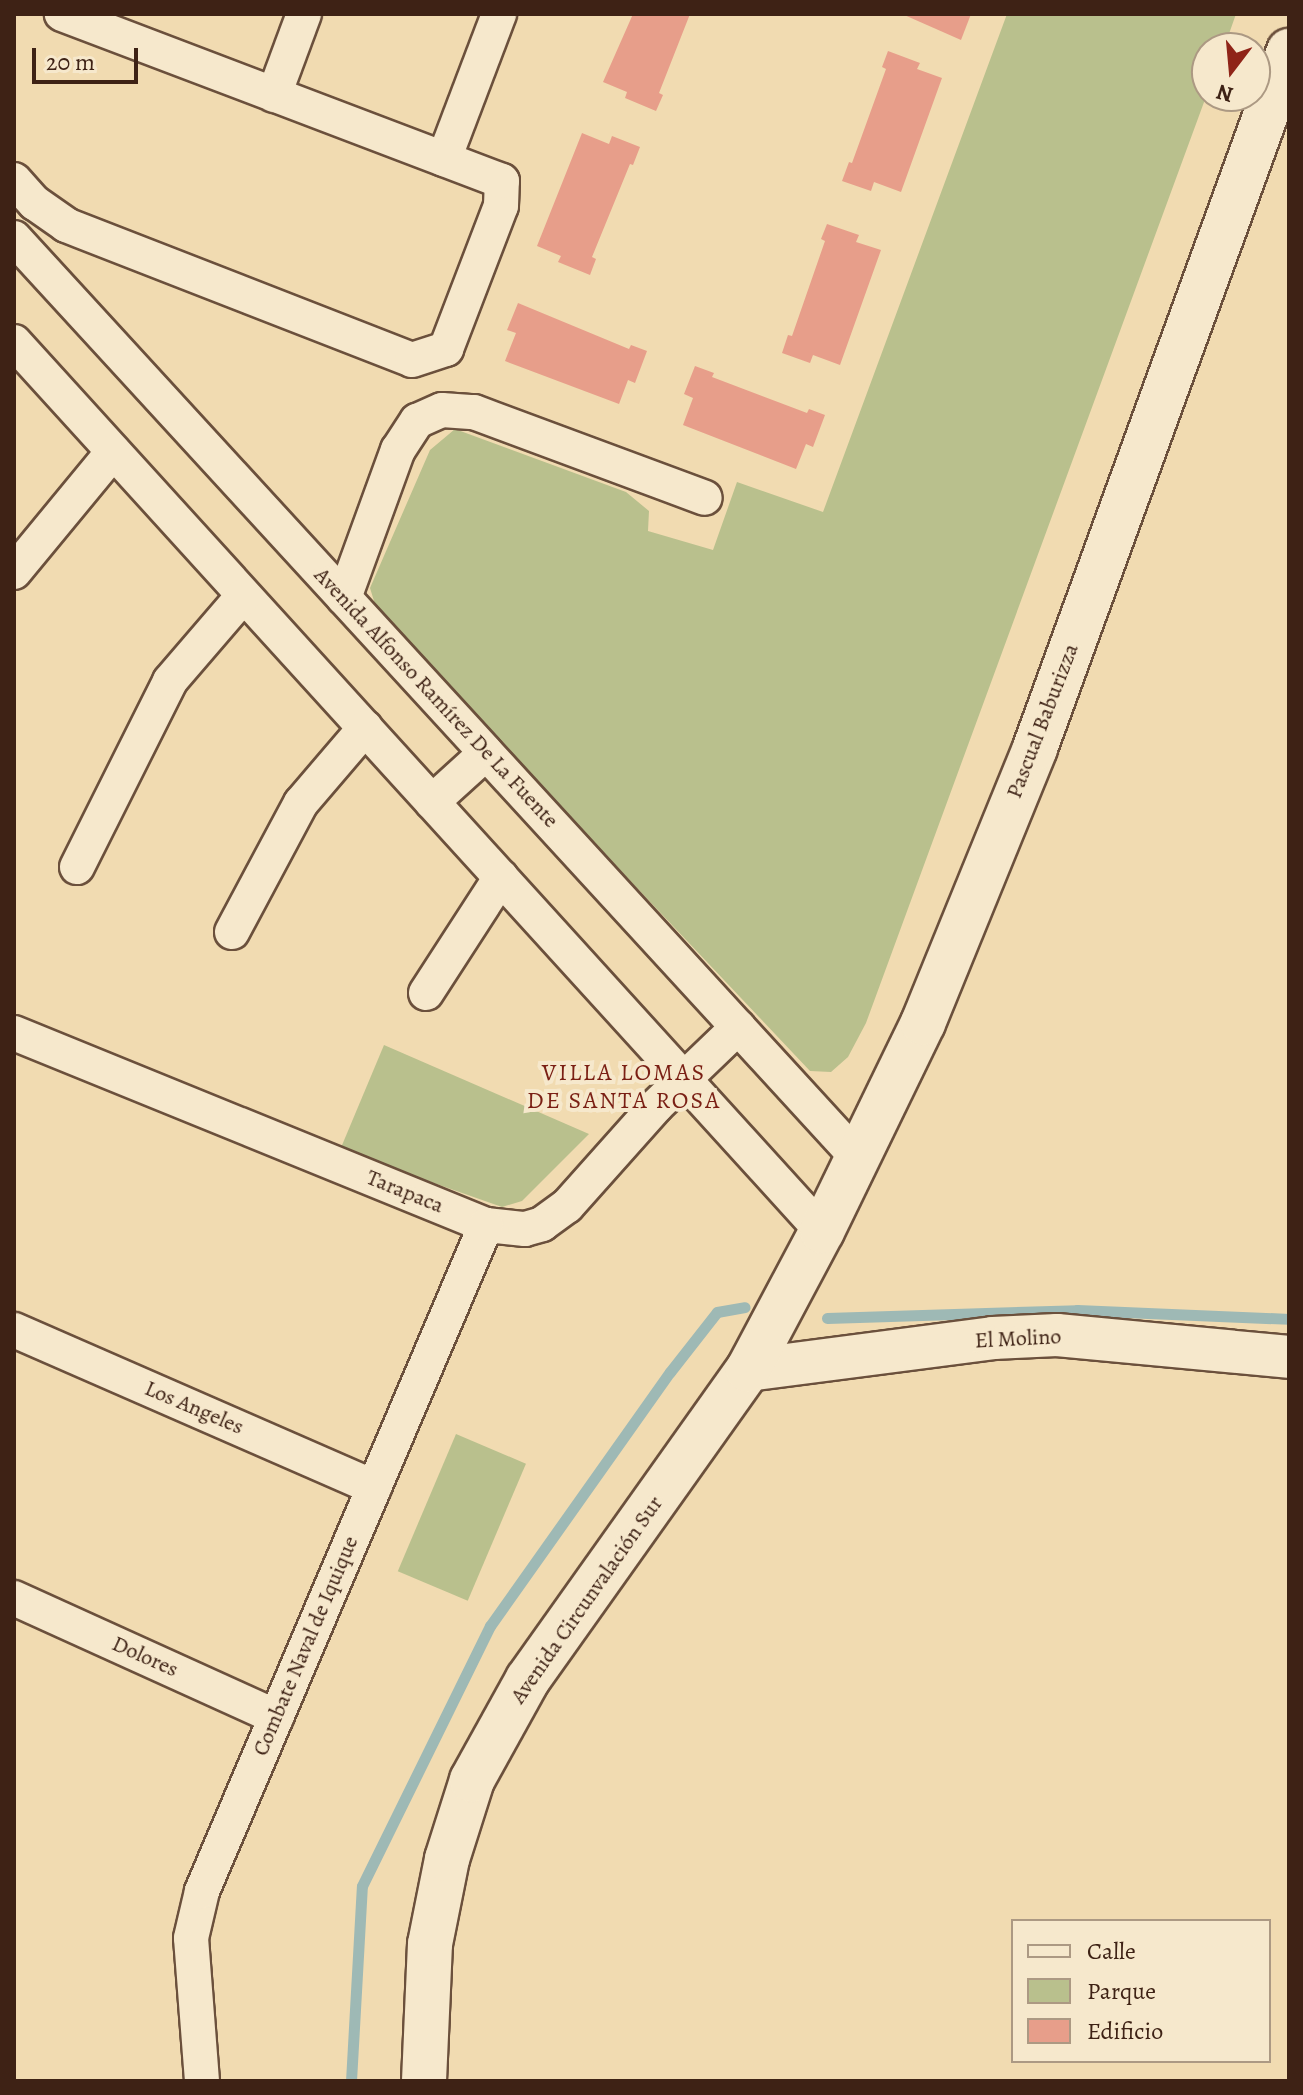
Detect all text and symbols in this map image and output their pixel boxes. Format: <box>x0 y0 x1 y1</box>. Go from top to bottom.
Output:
scale bar <box>36 32 142 82</box>
north arrow <box>1191 32 1271 112</box>
text: 20 m <box>46 46 95 78</box>
text: N <box>1213 77 1237 110</box>
street label: Avenida Alfonso Ramírez De La Fuente <box>308 562 564 834</box>
street label: Pascual Baburizza <box>1001 640 1085 802</box>
district label: VILLA LOMAS DE SANTA ROSA <box>527 1059 721 1115</box>
street label: Tarapaca <box>363 1165 447 1219</box>
street label: El Molino <box>974 1324 1062 1354</box>
street label: Los Angeles <box>141 1375 247 1441</box>
street label: Avenida Circunvalación Sur <box>505 1491 669 1709</box>
street label: Combate Naval de Iquique <box>248 1532 364 1760</box>
street label: Dolores <box>108 1631 182 1683</box>
legend <box>1011 1919 1271 2063</box>
text: Calle <box>1087 1935 1136 1967</box>
text: Parque <box>1087 1975 1156 2007</box>
text: Edificio <box>1087 2015 1163 2047</box>

